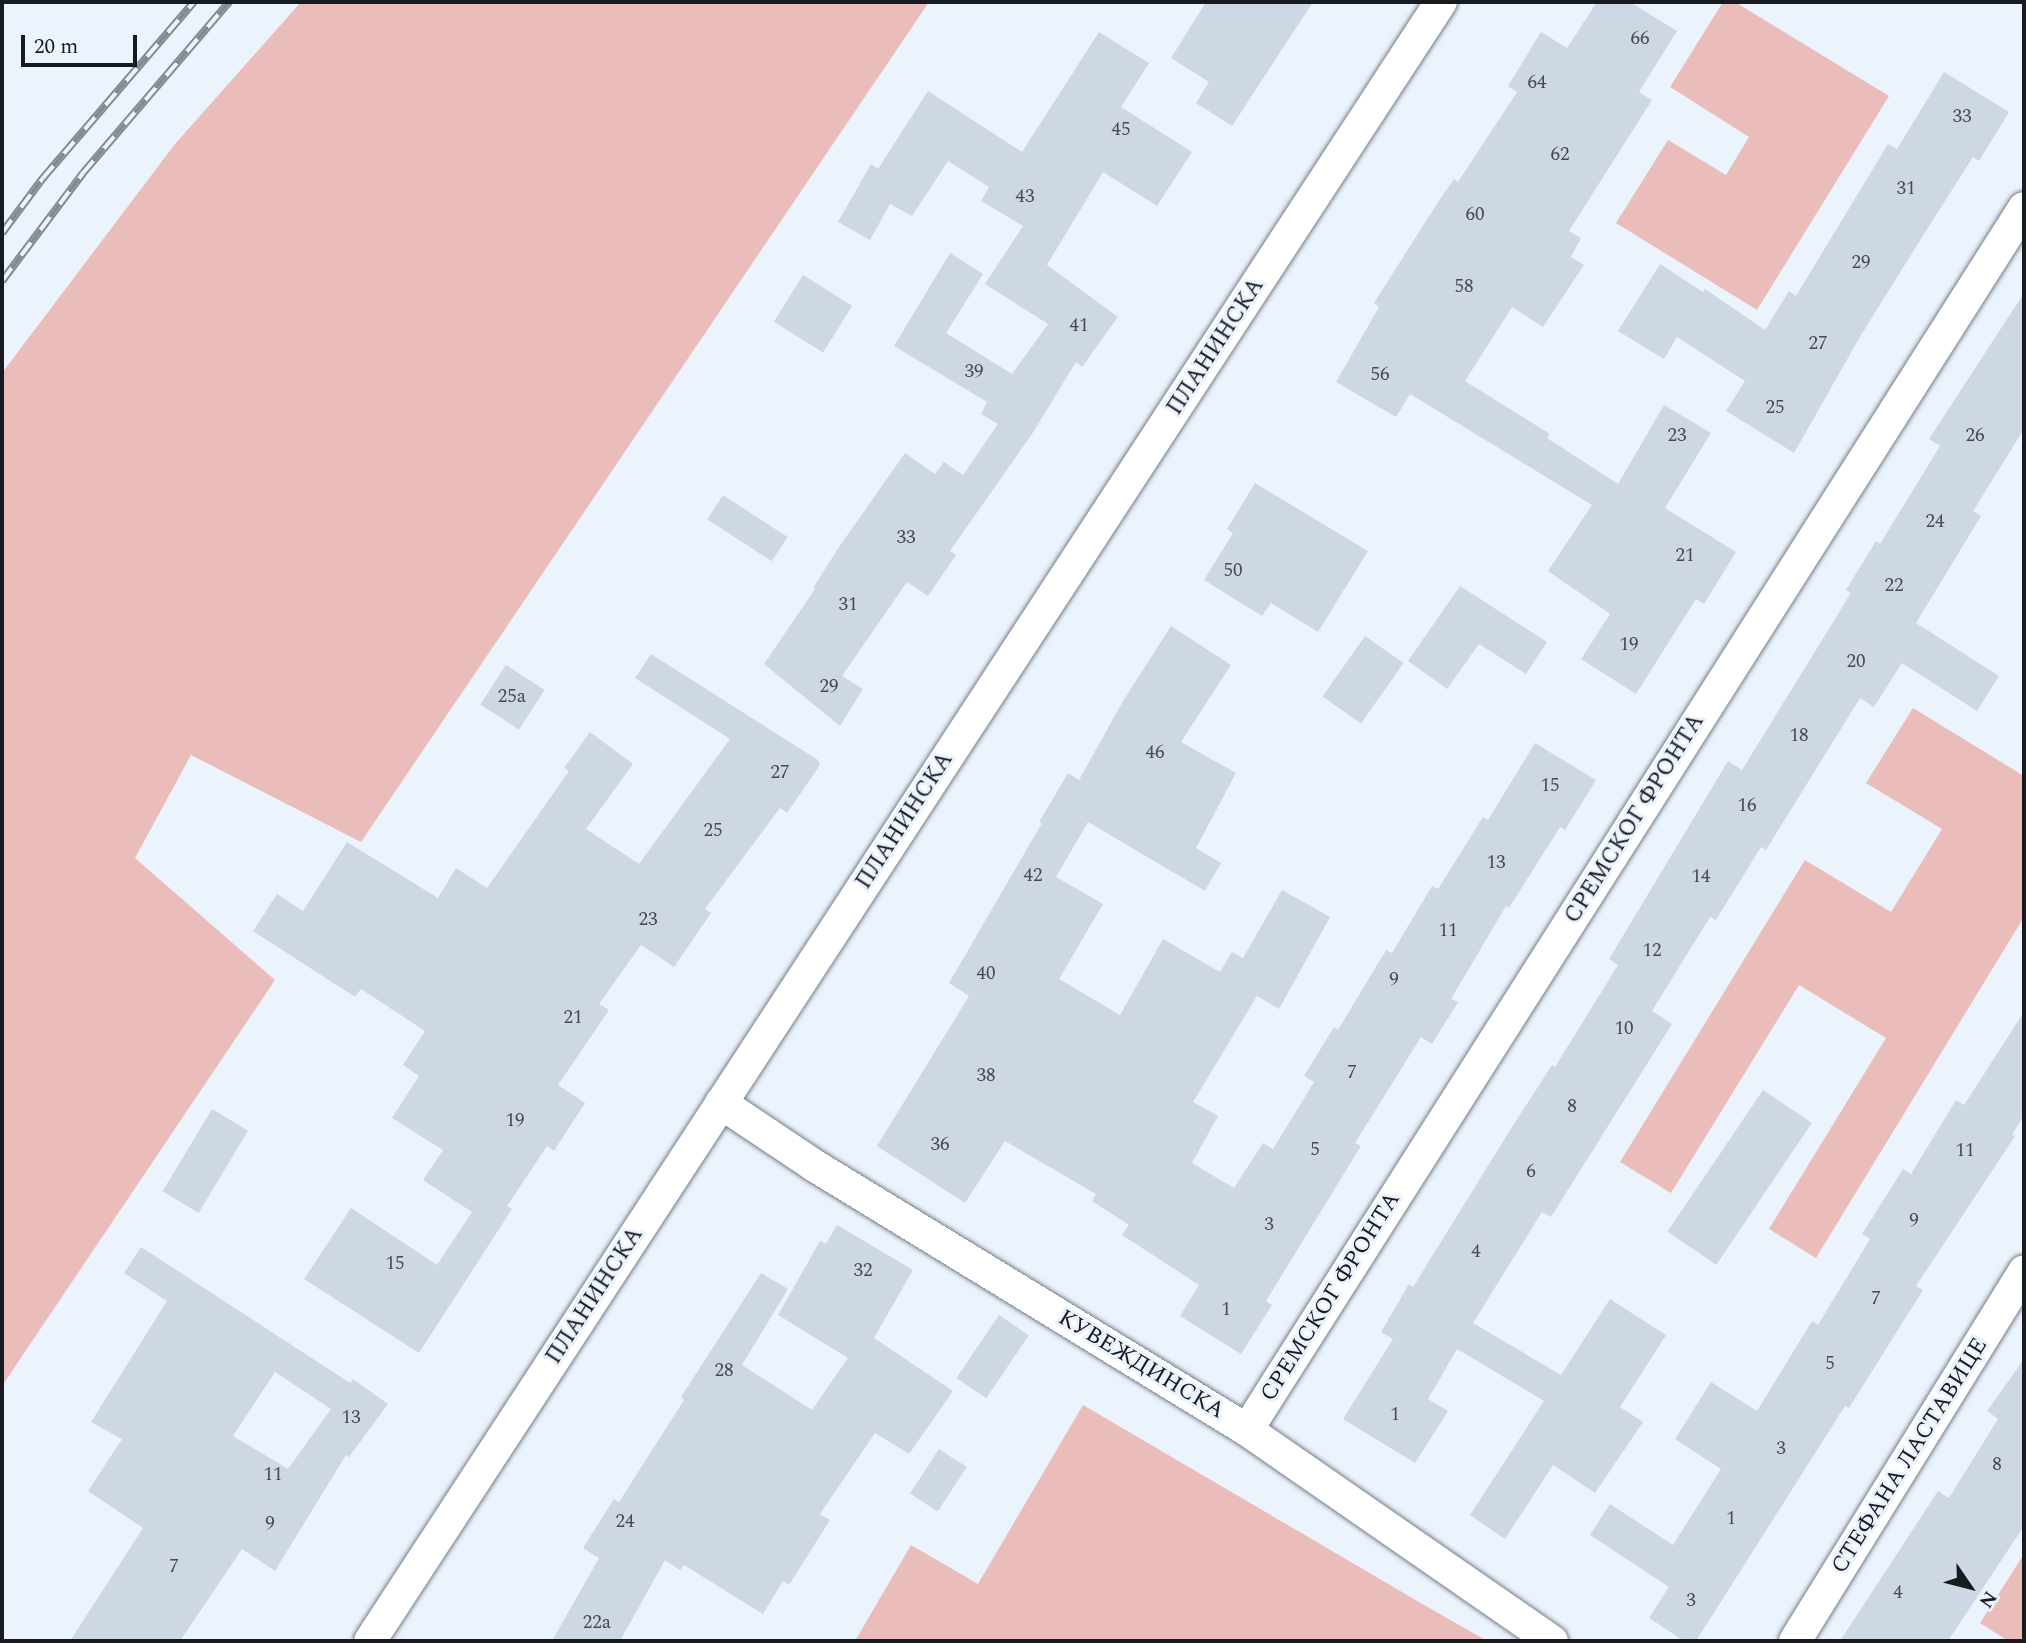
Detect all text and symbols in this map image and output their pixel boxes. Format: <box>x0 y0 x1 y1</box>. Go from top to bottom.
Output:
scale bar <box>24 21 140 65</box>
house number: 66 <box>1631 28 1649 50</box>
text: 20 m <box>34 31 78 63</box>
house number: 64 <box>1528 72 1546 94</box>
house number: 33 <box>1953 106 1971 128</box>
house number: 45 <box>1112 119 1130 141</box>
house number: 62 <box>1551 144 1569 166</box>
house number: 31 <box>1897 178 1915 200</box>
house number: 43 <box>1016 186 1034 208</box>
house number: 60 <box>1466 204 1484 226</box>
house number: 29 <box>1852 252 1870 274</box>
street label: ПЛАНИНСКА <box>1161 273 1271 421</box>
house number: 58 <box>1455 276 1473 298</box>
house number: 41 <box>1070 315 1088 337</box>
house number: 27 <box>1809 333 1827 355</box>
house number: 39 <box>965 361 983 383</box>
house number: 56 <box>1371 364 1389 386</box>
house number: 25 <box>1766 397 1784 419</box>
house number: 23 <box>1668 425 1686 447</box>
house number: 26 <box>1966 425 1984 447</box>
house number: 24 <box>1926 511 1944 533</box>
house number: 33 <box>897 527 915 549</box>
house number: 21 <box>1676 545 1694 567</box>
house number: 50 <box>1224 560 1242 582</box>
house number: 22 <box>1885 575 1903 597</box>
house number: 31 <box>839 594 857 616</box>
house number: 19 <box>1620 634 1638 656</box>
house number: 20 <box>1847 651 1865 673</box>
house number: 29 <box>820 676 838 698</box>
house number: 25a <box>498 686 526 708</box>
street label: СРЕМСКОГ ФРОНТА <box>1559 709 1711 929</box>
house number: 18 <box>1790 725 1808 747</box>
house number: 46 <box>1146 742 1164 764</box>
street label: ПЛАНИНСКА <box>850 747 960 895</box>
house number: 27 <box>771 762 789 784</box>
house number: 15 <box>1541 775 1559 797</box>
house number: 16 <box>1738 795 1756 817</box>
house number: 25 <box>704 820 722 842</box>
house number: 13 <box>1487 852 1505 874</box>
house number: 42 <box>1024 865 1042 887</box>
house number: 14 <box>1692 866 1710 888</box>
house number: 23 <box>639 909 657 931</box>
house number: 11 <box>1439 920 1457 942</box>
house number: 12 <box>1643 940 1661 962</box>
house number: 40 <box>977 963 995 985</box>
house number: 9 <box>1389 969 1399 991</box>
house number: 21 <box>564 1007 582 1029</box>
house number: 10 <box>1615 1018 1633 1040</box>
house number: 7 <box>1347 1062 1357 1084</box>
house number: 38 <box>977 1065 995 1087</box>
house number: 8 <box>1567 1096 1577 1118</box>
house number: 19 <box>506 1110 524 1132</box>
house number: 36 <box>931 1134 949 1156</box>
house number: 5 <box>1310 1139 1320 1161</box>
house number: 11 <box>1956 1140 1974 1162</box>
house number: 6 <box>1526 1161 1536 1183</box>
street label: СРЕМСКОГ ФРОНТА <box>1255 1187 1407 1407</box>
house number: 9 <box>1909 1210 1919 1232</box>
house number: 3 <box>1264 1214 1274 1236</box>
street label: ПЛАНИНСКА <box>540 1222 650 1370</box>
house number: 4 <box>1471 1241 1481 1263</box>
house number: 15 <box>386 1253 404 1275</box>
house number: 32 <box>854 1260 872 1282</box>
house number: 7 <box>1871 1288 1881 1310</box>
house number: 1 <box>1221 1299 1231 1321</box>
street label: КУВЕЖДИНСКА <box>1053 1304 1229 1426</box>
street label: СТЕФАНА ЛАСТАВИЦЕ <box>1826 1333 1994 1579</box>
house number: 5 <box>1825 1353 1835 1375</box>
house number: 28 <box>715 1360 733 1382</box>
house number: 1 <box>1390 1404 1400 1426</box>
house number: 13 <box>342 1407 360 1429</box>
house number: 3 <box>1776 1438 1786 1460</box>
house number: 8 <box>1992 1454 2002 1476</box>
house number: 11 <box>264 1464 282 1486</box>
house number: 1 <box>1726 1508 1736 1530</box>
house number: 24 <box>616 1511 634 1533</box>
house number: 9 <box>265 1513 275 1535</box>
north arrow <box>1935 1552 2005 1622</box>
house number: 7 <box>169 1556 179 1578</box>
house number: 4 <box>1893 1582 1903 1604</box>
text: N <box>1971 1585 2004 1614</box>
house number: 3 <box>1686 1590 1696 1612</box>
house number: 22a <box>583 1612 611 1634</box>

